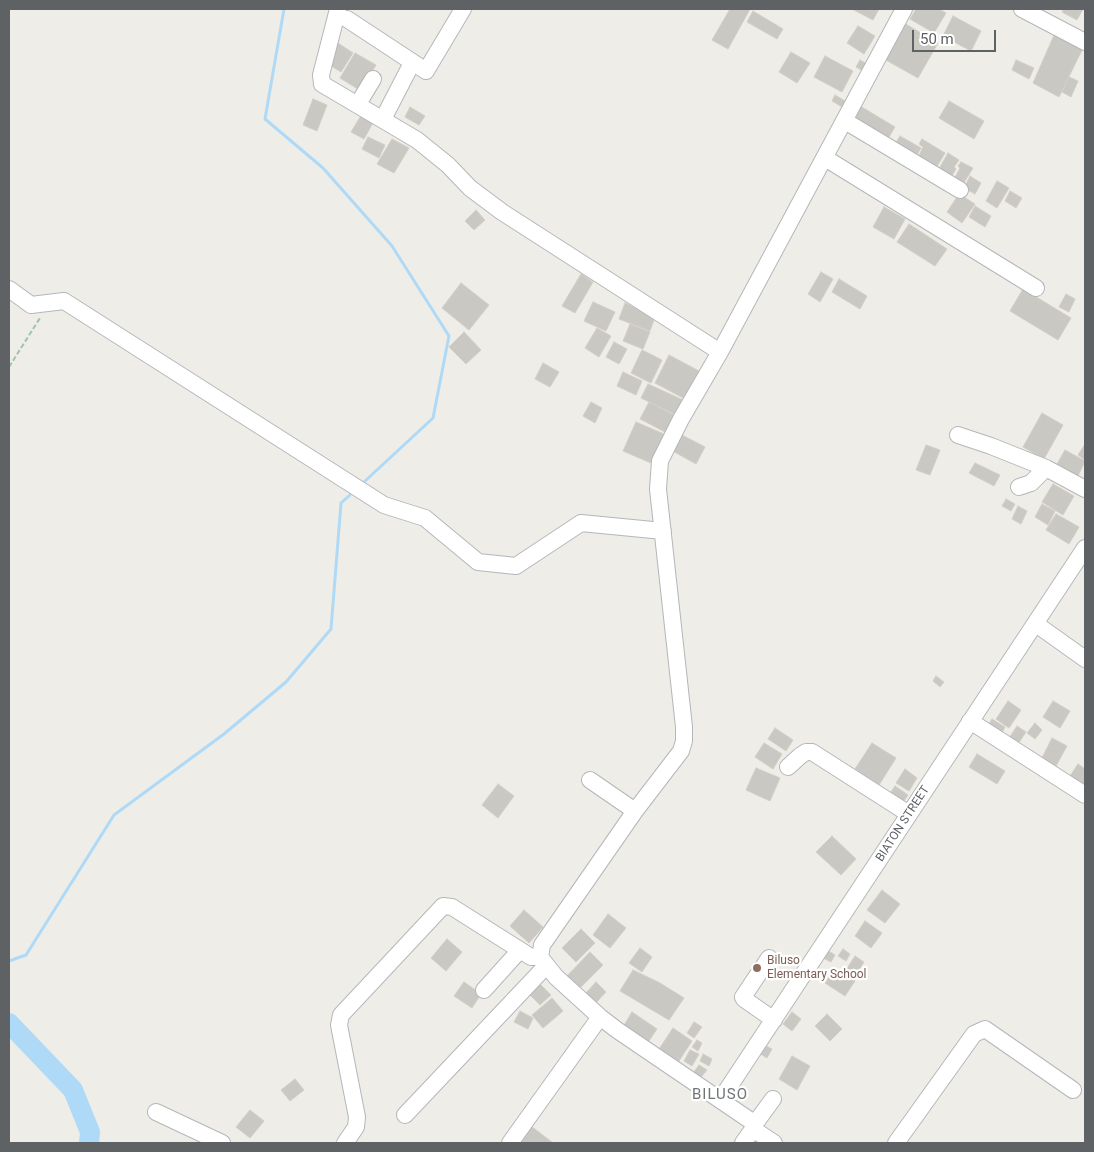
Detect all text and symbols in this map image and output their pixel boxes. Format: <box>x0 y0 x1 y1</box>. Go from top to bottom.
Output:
scale bar <box>914 20 998 52</box>
text: 50 m <box>920 30 954 48</box>
street label: BIATON STREET <box>873 783 933 865</box>
place label: Biluso Elementary School <box>767 954 867 982</box>
marker: Biluso Elementary School <box>751 962 763 974</box>
district label: BILUSO <box>691 1086 749 1104</box>

